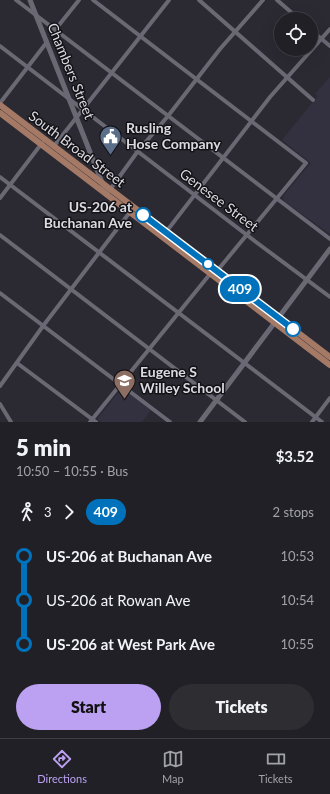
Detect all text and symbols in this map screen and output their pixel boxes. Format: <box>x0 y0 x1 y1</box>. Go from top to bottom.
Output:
map controls <box>274 12 318 56</box>
button: locate <box>274 12 318 56</box>
street label: Chambers Street <box>44 20 99 121</box>
street label: South Broad Street <box>26 107 129 190</box>
place label: Rusling Hose Company <box>126 119 221 152</box>
public building icon: Rusling Hose Company <box>98 123 124 156</box>
street label: Genesee Street <box>177 165 262 235</box>
place label: US-206 at Buchanan Ave <box>44 198 133 231</box>
marker: US-206 at Buchanan Ave <box>135 207 151 223</box>
unlabelled marker <box>202 258 214 270</box>
line badge: 409 <box>217 276 263 302</box>
text: 409 <box>228 280 252 297</box>
unlabelled marker <box>285 321 301 337</box>
place label: Eugene S Willey School <box>140 363 225 396</box>
school or university icon: Eugene S Willey School <box>112 367 138 400</box>
text: 5 min <box>16 434 71 461</box>
text: $3.52 <box>276 447 314 465</box>
text: 10:50 – 10:55 · Bus <box>16 463 128 479</box>
icon: walk <box>16 501 38 523</box>
icon: forward <box>58 501 80 523</box>
text: 409 <box>94 503 118 520</box>
text: 3 <box>44 504 52 520</box>
text: 2 stops <box>273 504 314 520</box>
text: US-206 at Buchanan Ave <box>46 547 212 565</box>
text: 10:53 <box>281 548 314 564</box>
text: US-206 at Rowan Ave <box>46 591 190 609</box>
text: 10:54 <box>281 592 314 608</box>
text: US-206 at West Park Ave <box>46 635 215 653</box>
text: 10:55 <box>281 636 314 652</box>
button: Start <box>16 684 161 730</box>
button: Tickets <box>169 684 314 730</box>
tab: Directions <box>37 748 87 785</box>
tab: Map <box>162 748 184 785</box>
tab: Tickets <box>258 748 293 785</box>

